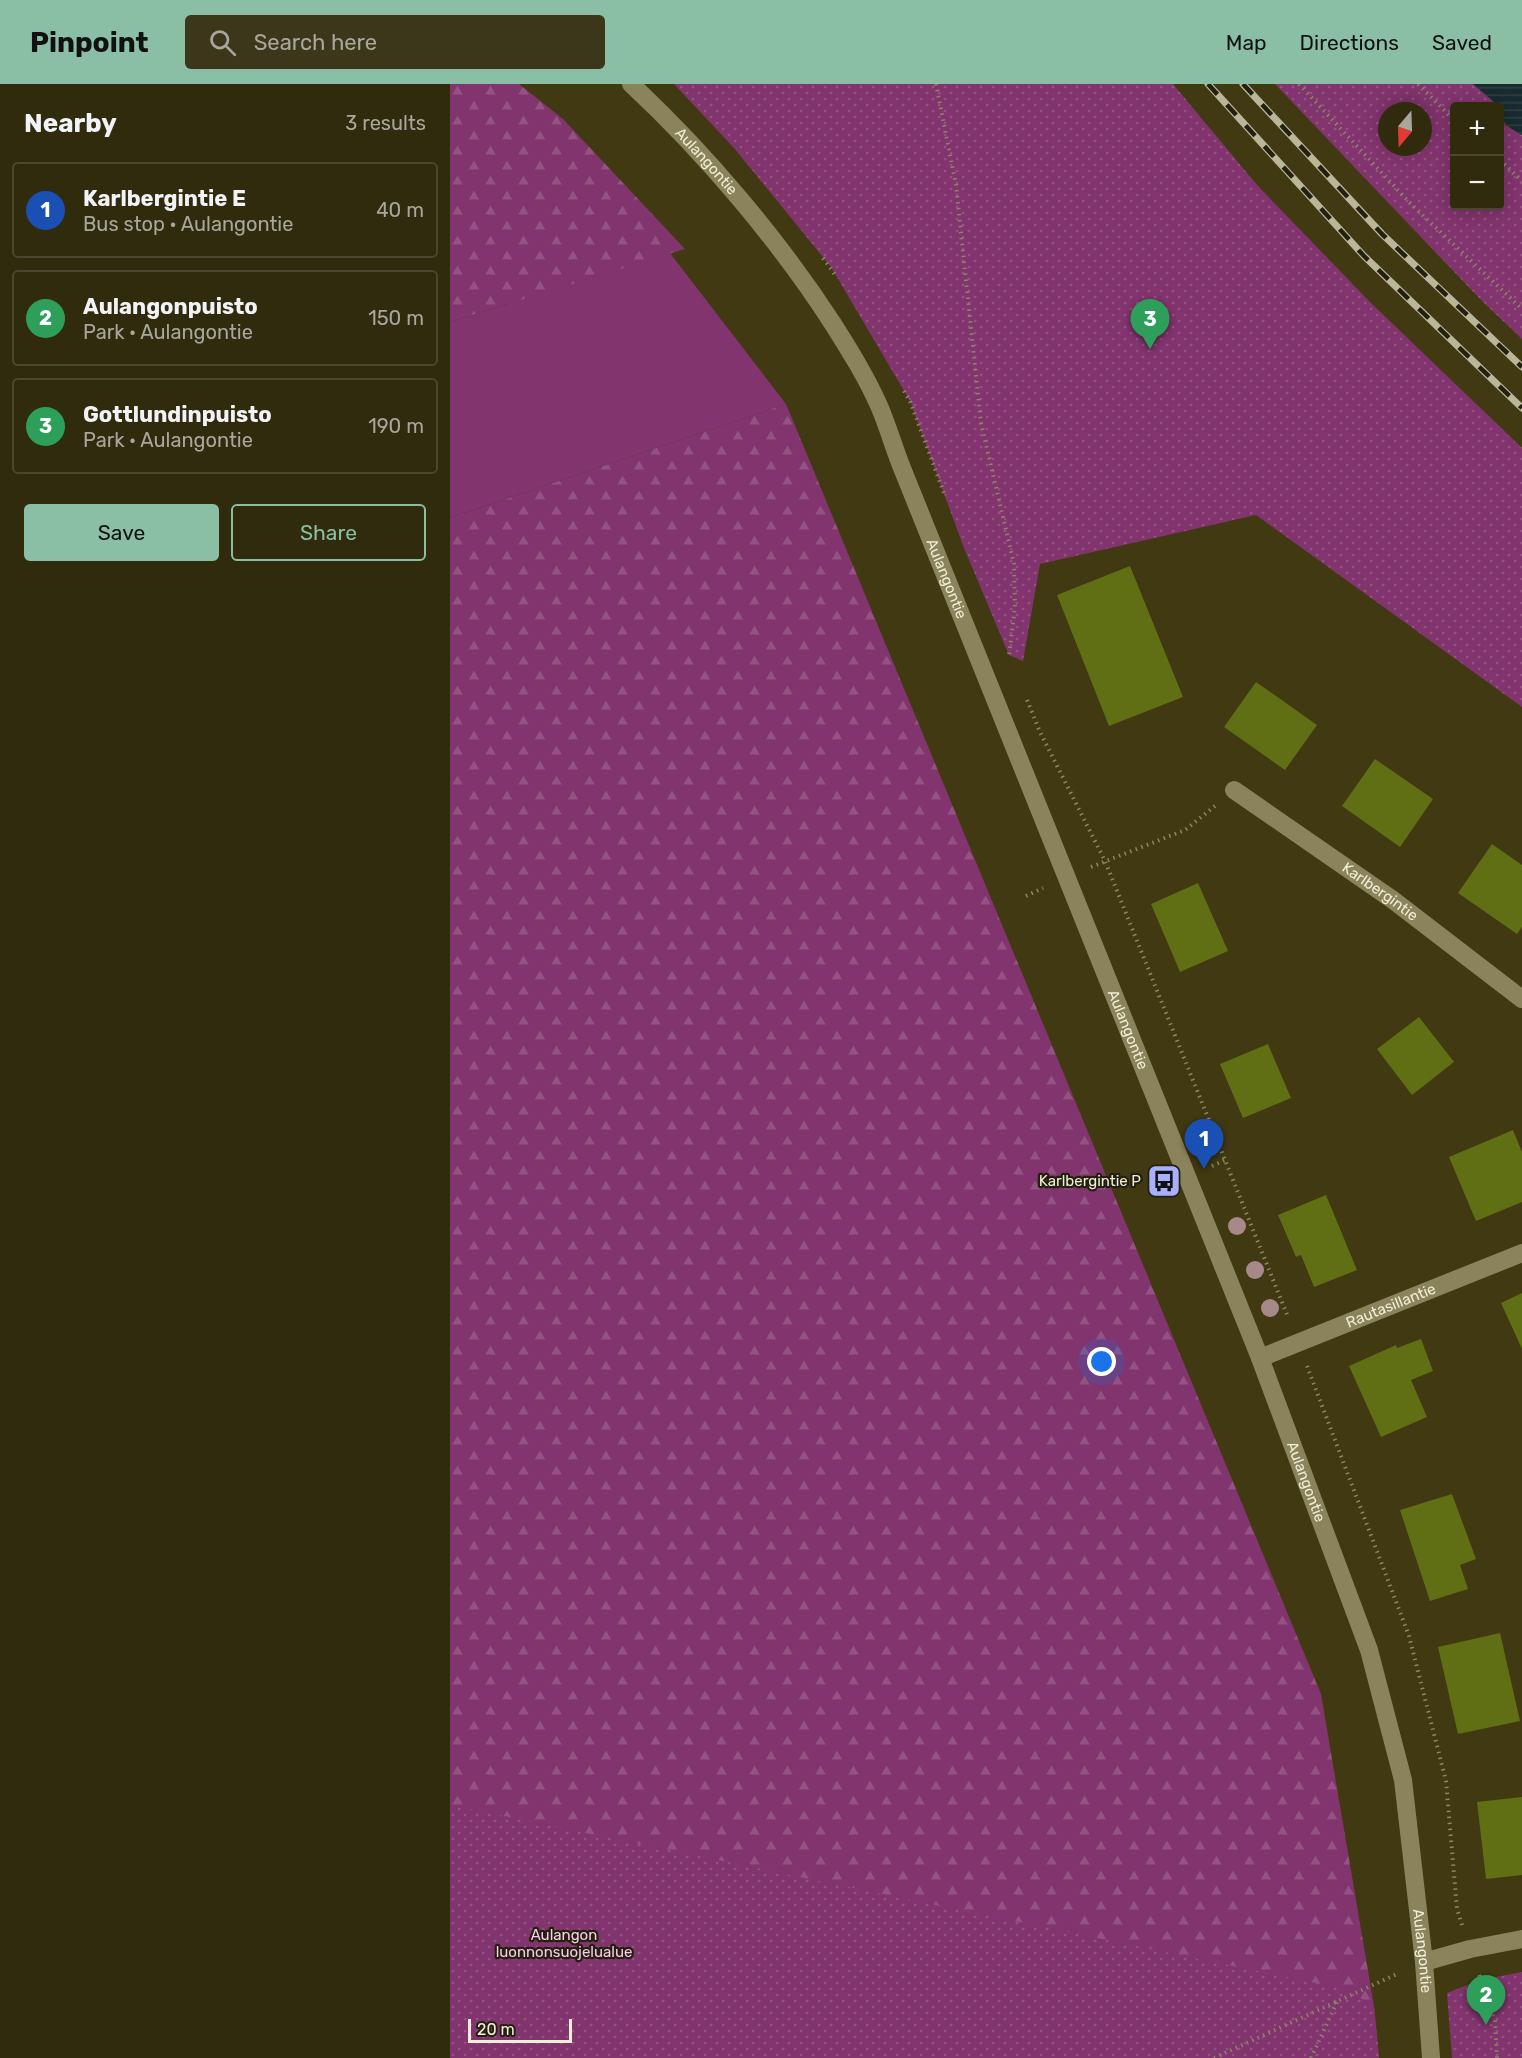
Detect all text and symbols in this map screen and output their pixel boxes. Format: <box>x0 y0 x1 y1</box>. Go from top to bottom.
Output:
search box <box>185 15 605 69</box>
text: Pinpoint <box>30 26 149 59</box>
icon: search <box>206 26 239 59</box>
text: Search here <box>254 29 377 56</box>
text: Map <box>1226 30 1267 55</box>
text: Directions <box>1300 30 1399 55</box>
text: Saved <box>1432 30 1492 55</box>
north arrow <box>1378 102 1432 156</box>
map controls <box>1450 102 1504 210</box>
button: + <box>1450 102 1504 156</box>
text: Nearby <box>24 108 117 139</box>
text: 3 results <box>345 111 426 135</box>
street label: Aulangontie <box>671 124 741 199</box>
button: − <box>1450 156 1504 210</box>
text: Karlbergintie E <box>83 185 246 212</box>
text: 1 <box>41 198 50 222</box>
text: 40 m <box>376 198 424 222</box>
text: Bus stop · Aulangontie <box>83 212 293 236</box>
text: Aulangonpuisto <box>83 293 258 320</box>
pin: 3 <box>1130 300 1170 349</box>
text: 2 <box>39 306 52 330</box>
text: 150 m <box>368 306 424 330</box>
text: Park · Aulangontie <box>83 320 253 344</box>
text: Gottlundinpuisto <box>83 401 272 428</box>
text: 3 <box>39 414 52 438</box>
text: 190 m <box>368 414 424 438</box>
text: Park · Aulangontie <box>83 428 253 452</box>
button: Save <box>24 504 219 561</box>
button: Share <box>231 504 426 561</box>
street label: Aulangontie <box>922 536 971 621</box>
street label: Karlbergintie <box>1339 859 1422 925</box>
street label: Aulangontie <box>1104 987 1152 1072</box>
pin: 1 <box>1184 1120 1224 1169</box>
bus stop icon: Karlbergintie P <box>1146 1163 1182 1199</box>
place label: Karlbergintie P <box>1039 1172 1141 1190</box>
street label: Rautasillantie <box>1343 1280 1438 1332</box>
your location <box>1087 1347 1116 1376</box>
street label: Aulangontie <box>1283 1439 1329 1524</box>
street label: Aulangontie <box>1409 1908 1435 1994</box>
park label: Aulangon luonnonsuojelualue <box>496 1926 632 1961</box>
pin: 2 <box>1466 1976 1506 2025</box>
scale bar <box>468 2016 572 2044</box>
text: 20 m <box>477 2020 515 2039</box>

